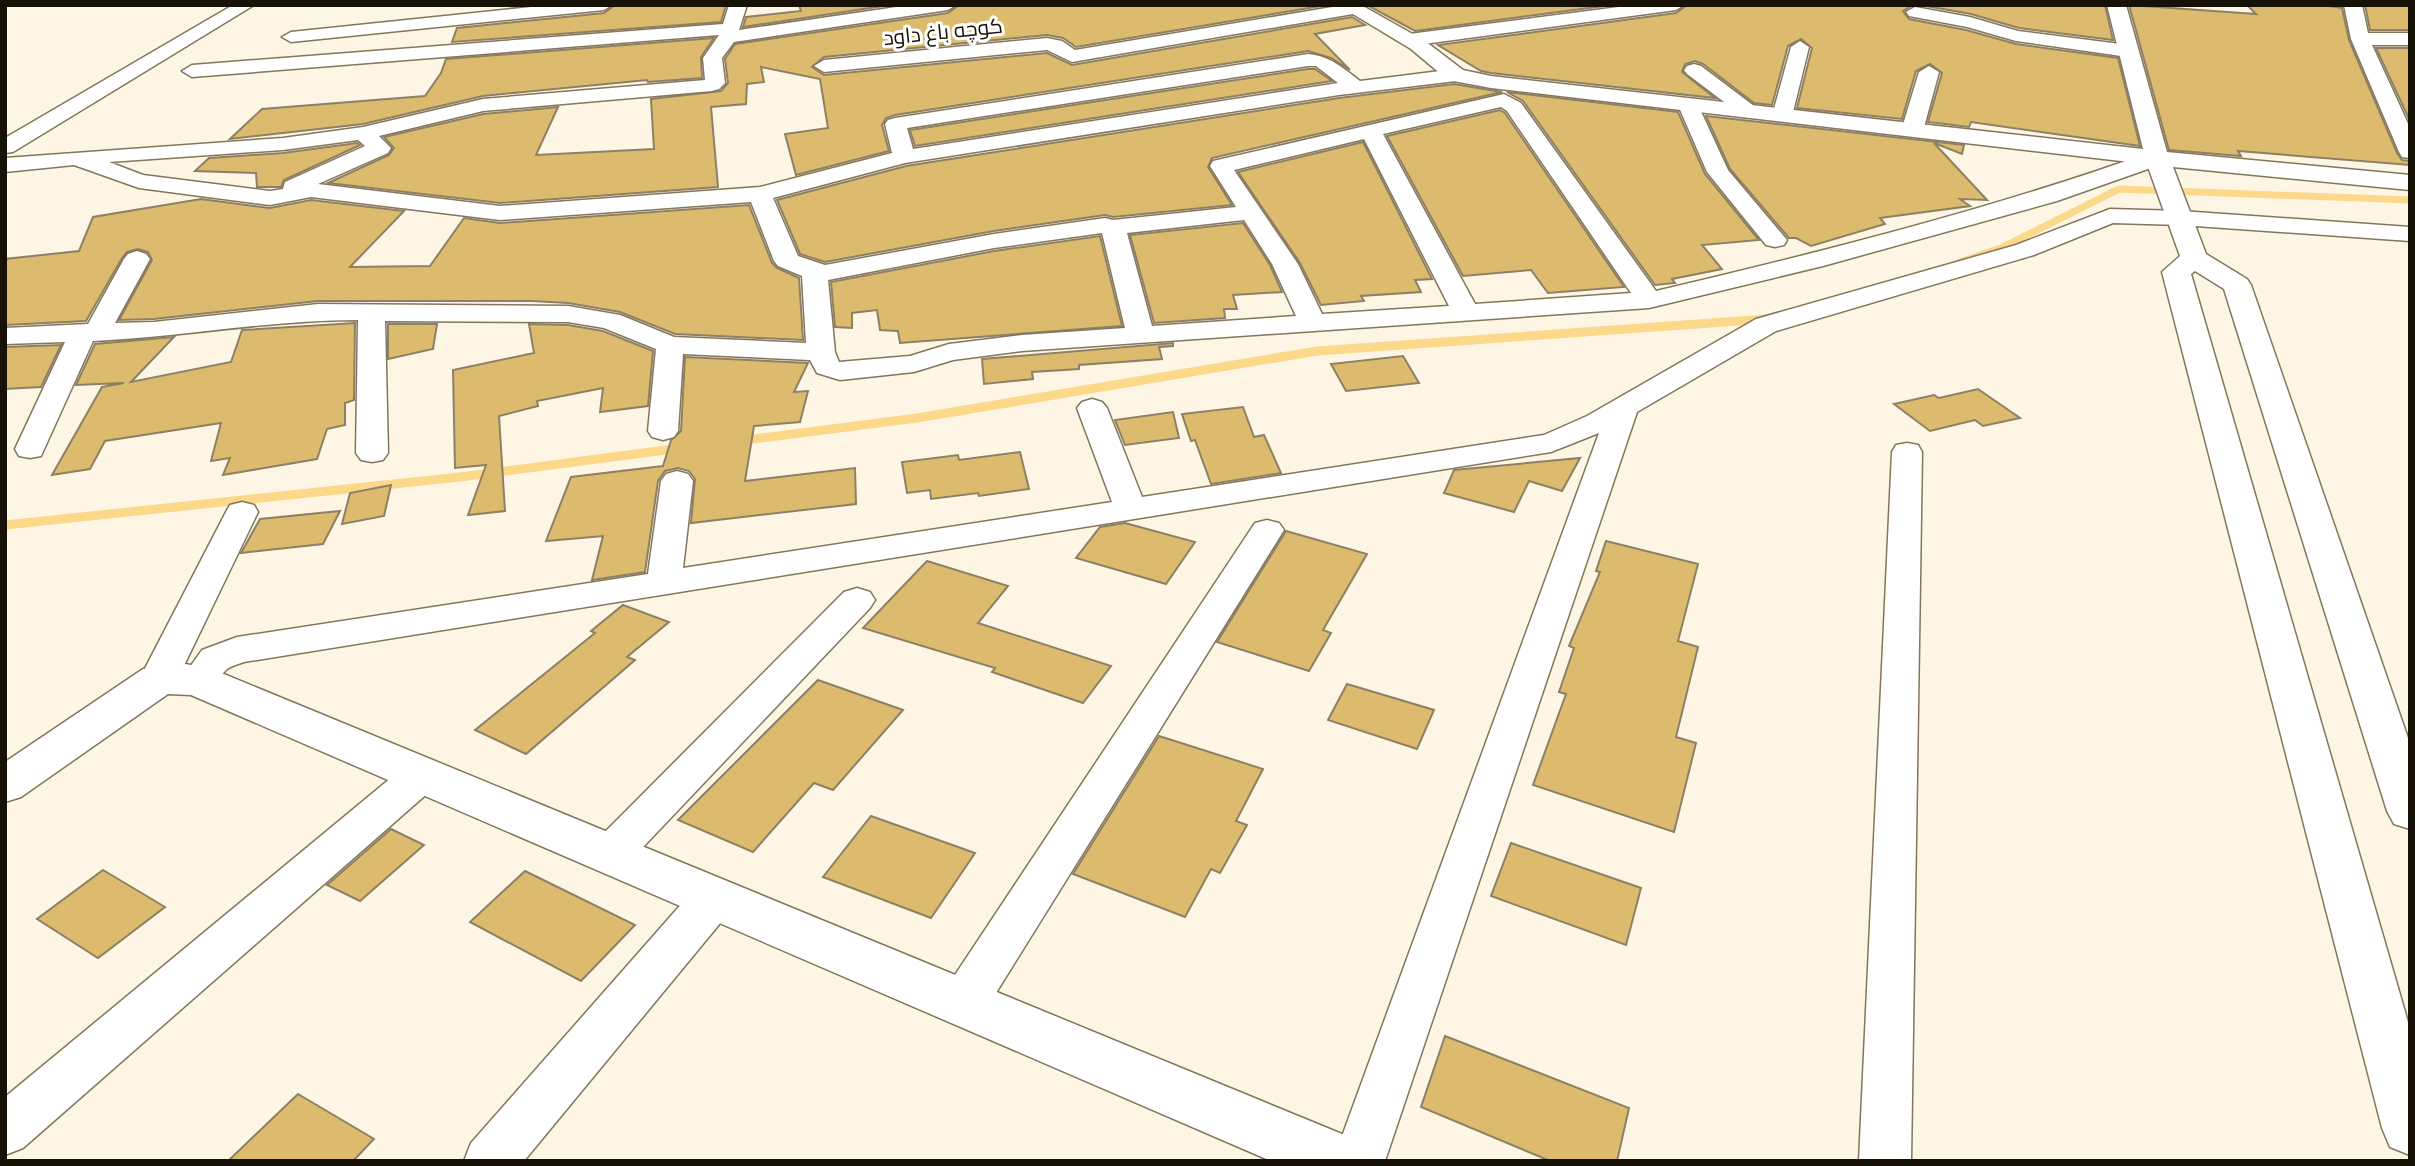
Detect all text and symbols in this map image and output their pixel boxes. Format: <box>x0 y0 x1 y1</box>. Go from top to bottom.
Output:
street label: کوچه باغ داود <box>882 13 1004 52</box>

